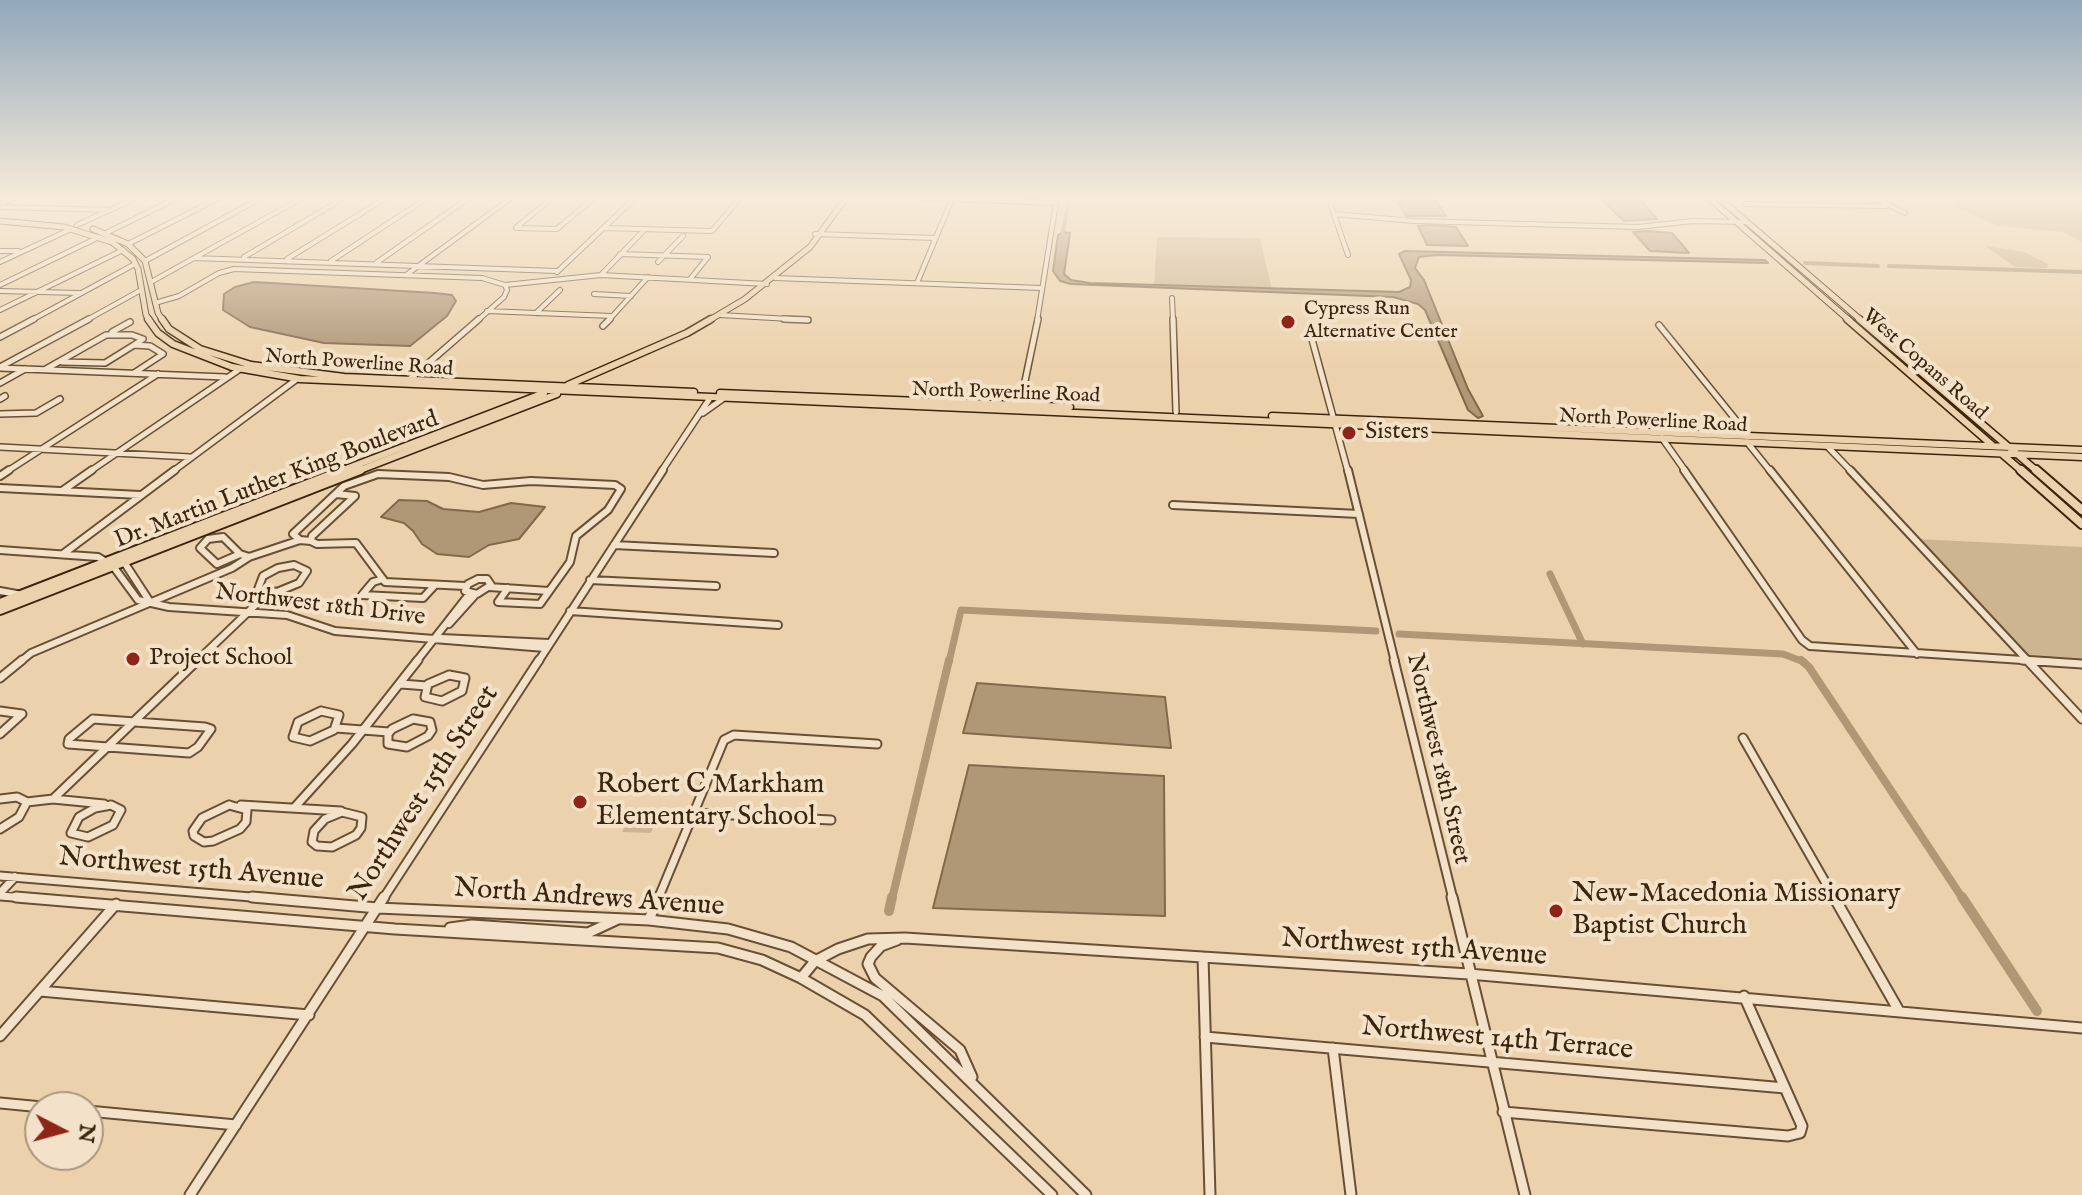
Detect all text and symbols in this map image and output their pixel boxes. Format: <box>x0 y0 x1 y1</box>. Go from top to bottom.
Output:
place label: Cypress Run Alternative Center <box>1304 298 1458 345</box>
street label: West Copans Road <box>1857 304 1991 426</box>
marker: Cypress Run Alternative Center <box>1279 313 1297 331</box>
street label: North Powerline Road <box>264 345 454 383</box>
street label: North Powerline Road <box>912 379 1100 409</box>
street label: North Powerline Road <box>1558 405 1748 439</box>
street label: Dr. Martin Luther King Boulevard <box>111 406 443 556</box>
place label: Sisters <box>1365 419 1429 447</box>
marker: Sisters <box>1340 424 1358 442</box>
street label: Northwest 18th Drive <box>213 579 427 633</box>
place label: Project School <box>149 645 293 673</box>
marker: Project School <box>124 650 142 668</box>
street label: Northwest 18th Street <box>1399 651 1475 867</box>
street label: Northwest 15th Street <box>343 680 507 908</box>
place label: Robert C Markham Elementary School <box>596 769 824 835</box>
marker: Robert C Markham Elementary School <box>571 793 589 811</box>
street label: Northwest 15th Avenue <box>57 842 325 898</box>
street label: North Andrews Avenue <box>453 873 725 925</box>
place label: New-Macedonia Missionary Baptist Church <box>1572 878 1901 944</box>
marker: New-Macedonia Missionary Baptist Church <box>1547 902 1565 920</box>
street label: Northwest 15th Avenue <box>1280 923 1548 975</box>
street label: Northwest 14th Terrace <box>1360 1011 1634 1069</box>
north arrow <box>24 1091 104 1171</box>
text: N <box>71 1122 101 1144</box>

